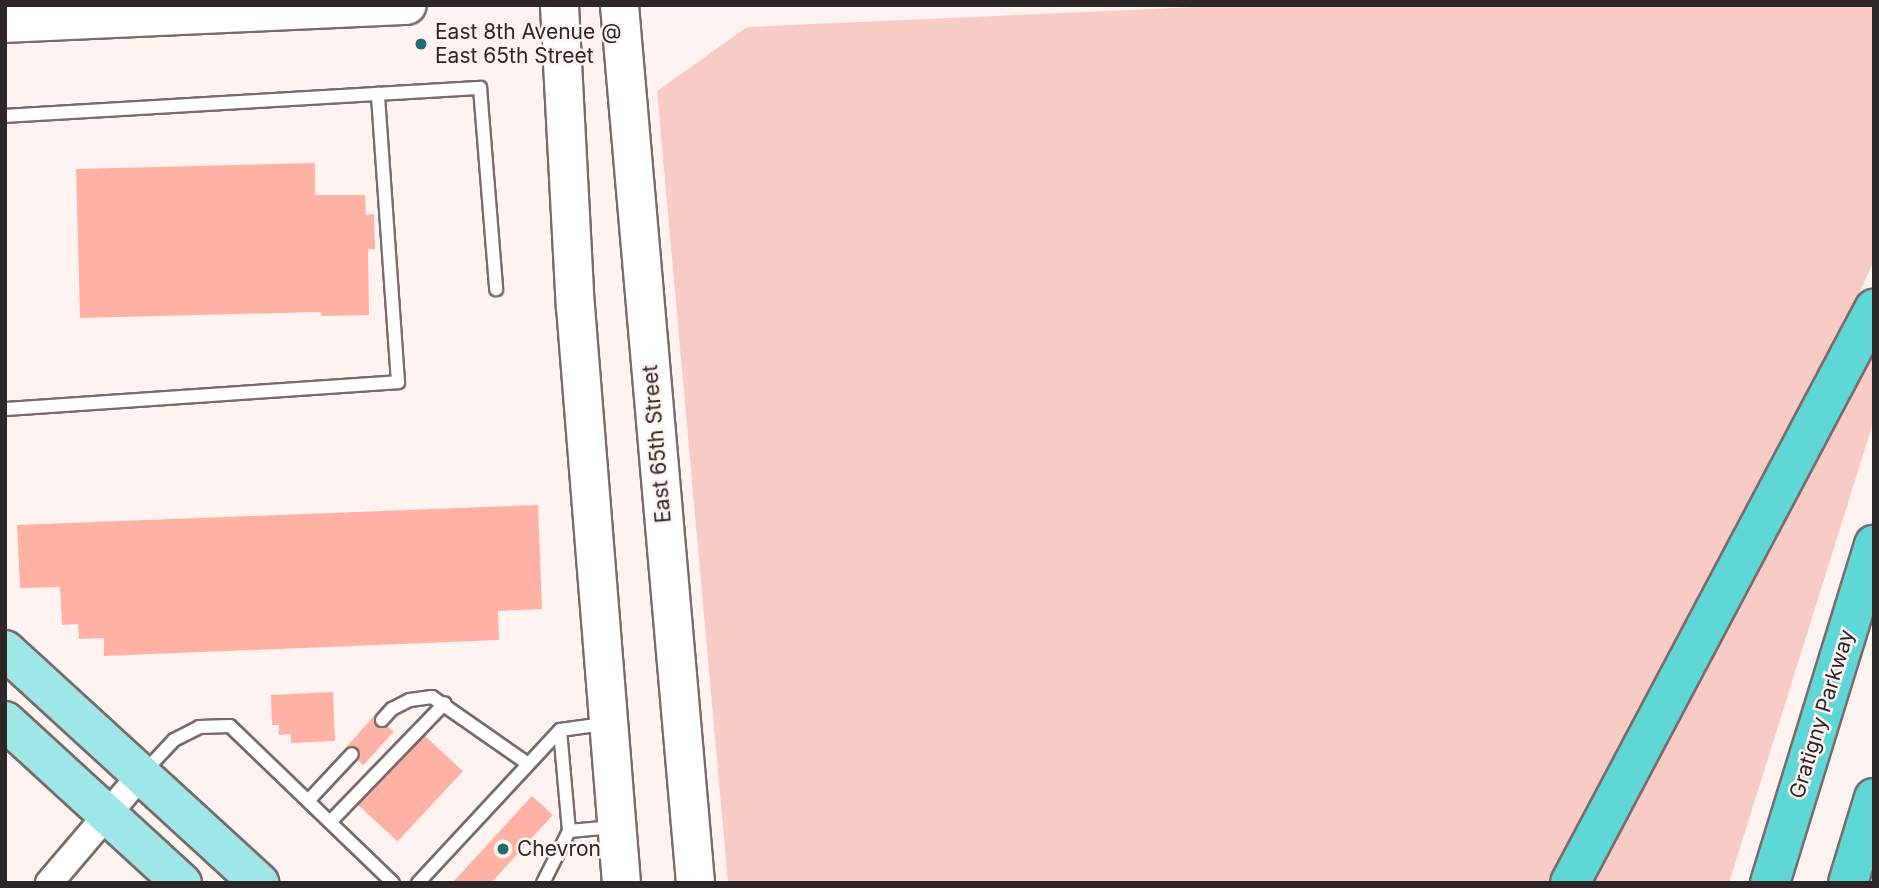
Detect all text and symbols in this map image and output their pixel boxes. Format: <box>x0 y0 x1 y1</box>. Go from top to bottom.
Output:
place label: East 8th Avenue @ East 65th Street <box>435 19 621 69</box>
marker: East 8th Avenue @ East 65th Street <box>413 36 429 52</box>
street label: East 65th Street <box>638 364 676 524</box>
street label: Gratigny Parkway <box>1784 626 1860 802</box>
place label: Chevron <box>517 836 601 862</box>
marker: Chevron <box>495 841 511 857</box>

